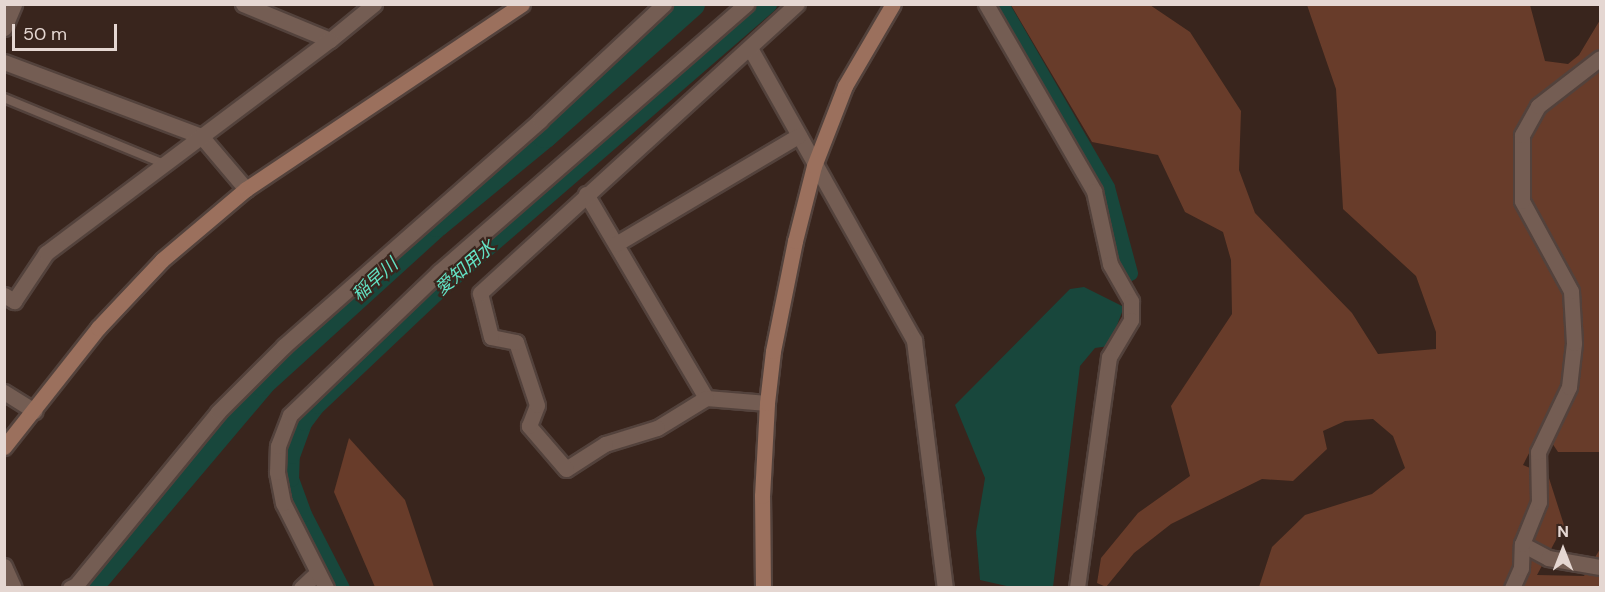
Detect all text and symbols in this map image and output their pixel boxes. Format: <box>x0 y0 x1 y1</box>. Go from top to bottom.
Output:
scale bar <box>15 12 120 50</box>
text: 50 m <box>23 22 67 46</box>
water label: 愛知用水 <box>431 236 499 300</box>
water label: 稲早川 <box>348 254 402 306</box>
north arrow <box>1533 520 1593 580</box>
text: N <box>1557 521 1569 542</box>

